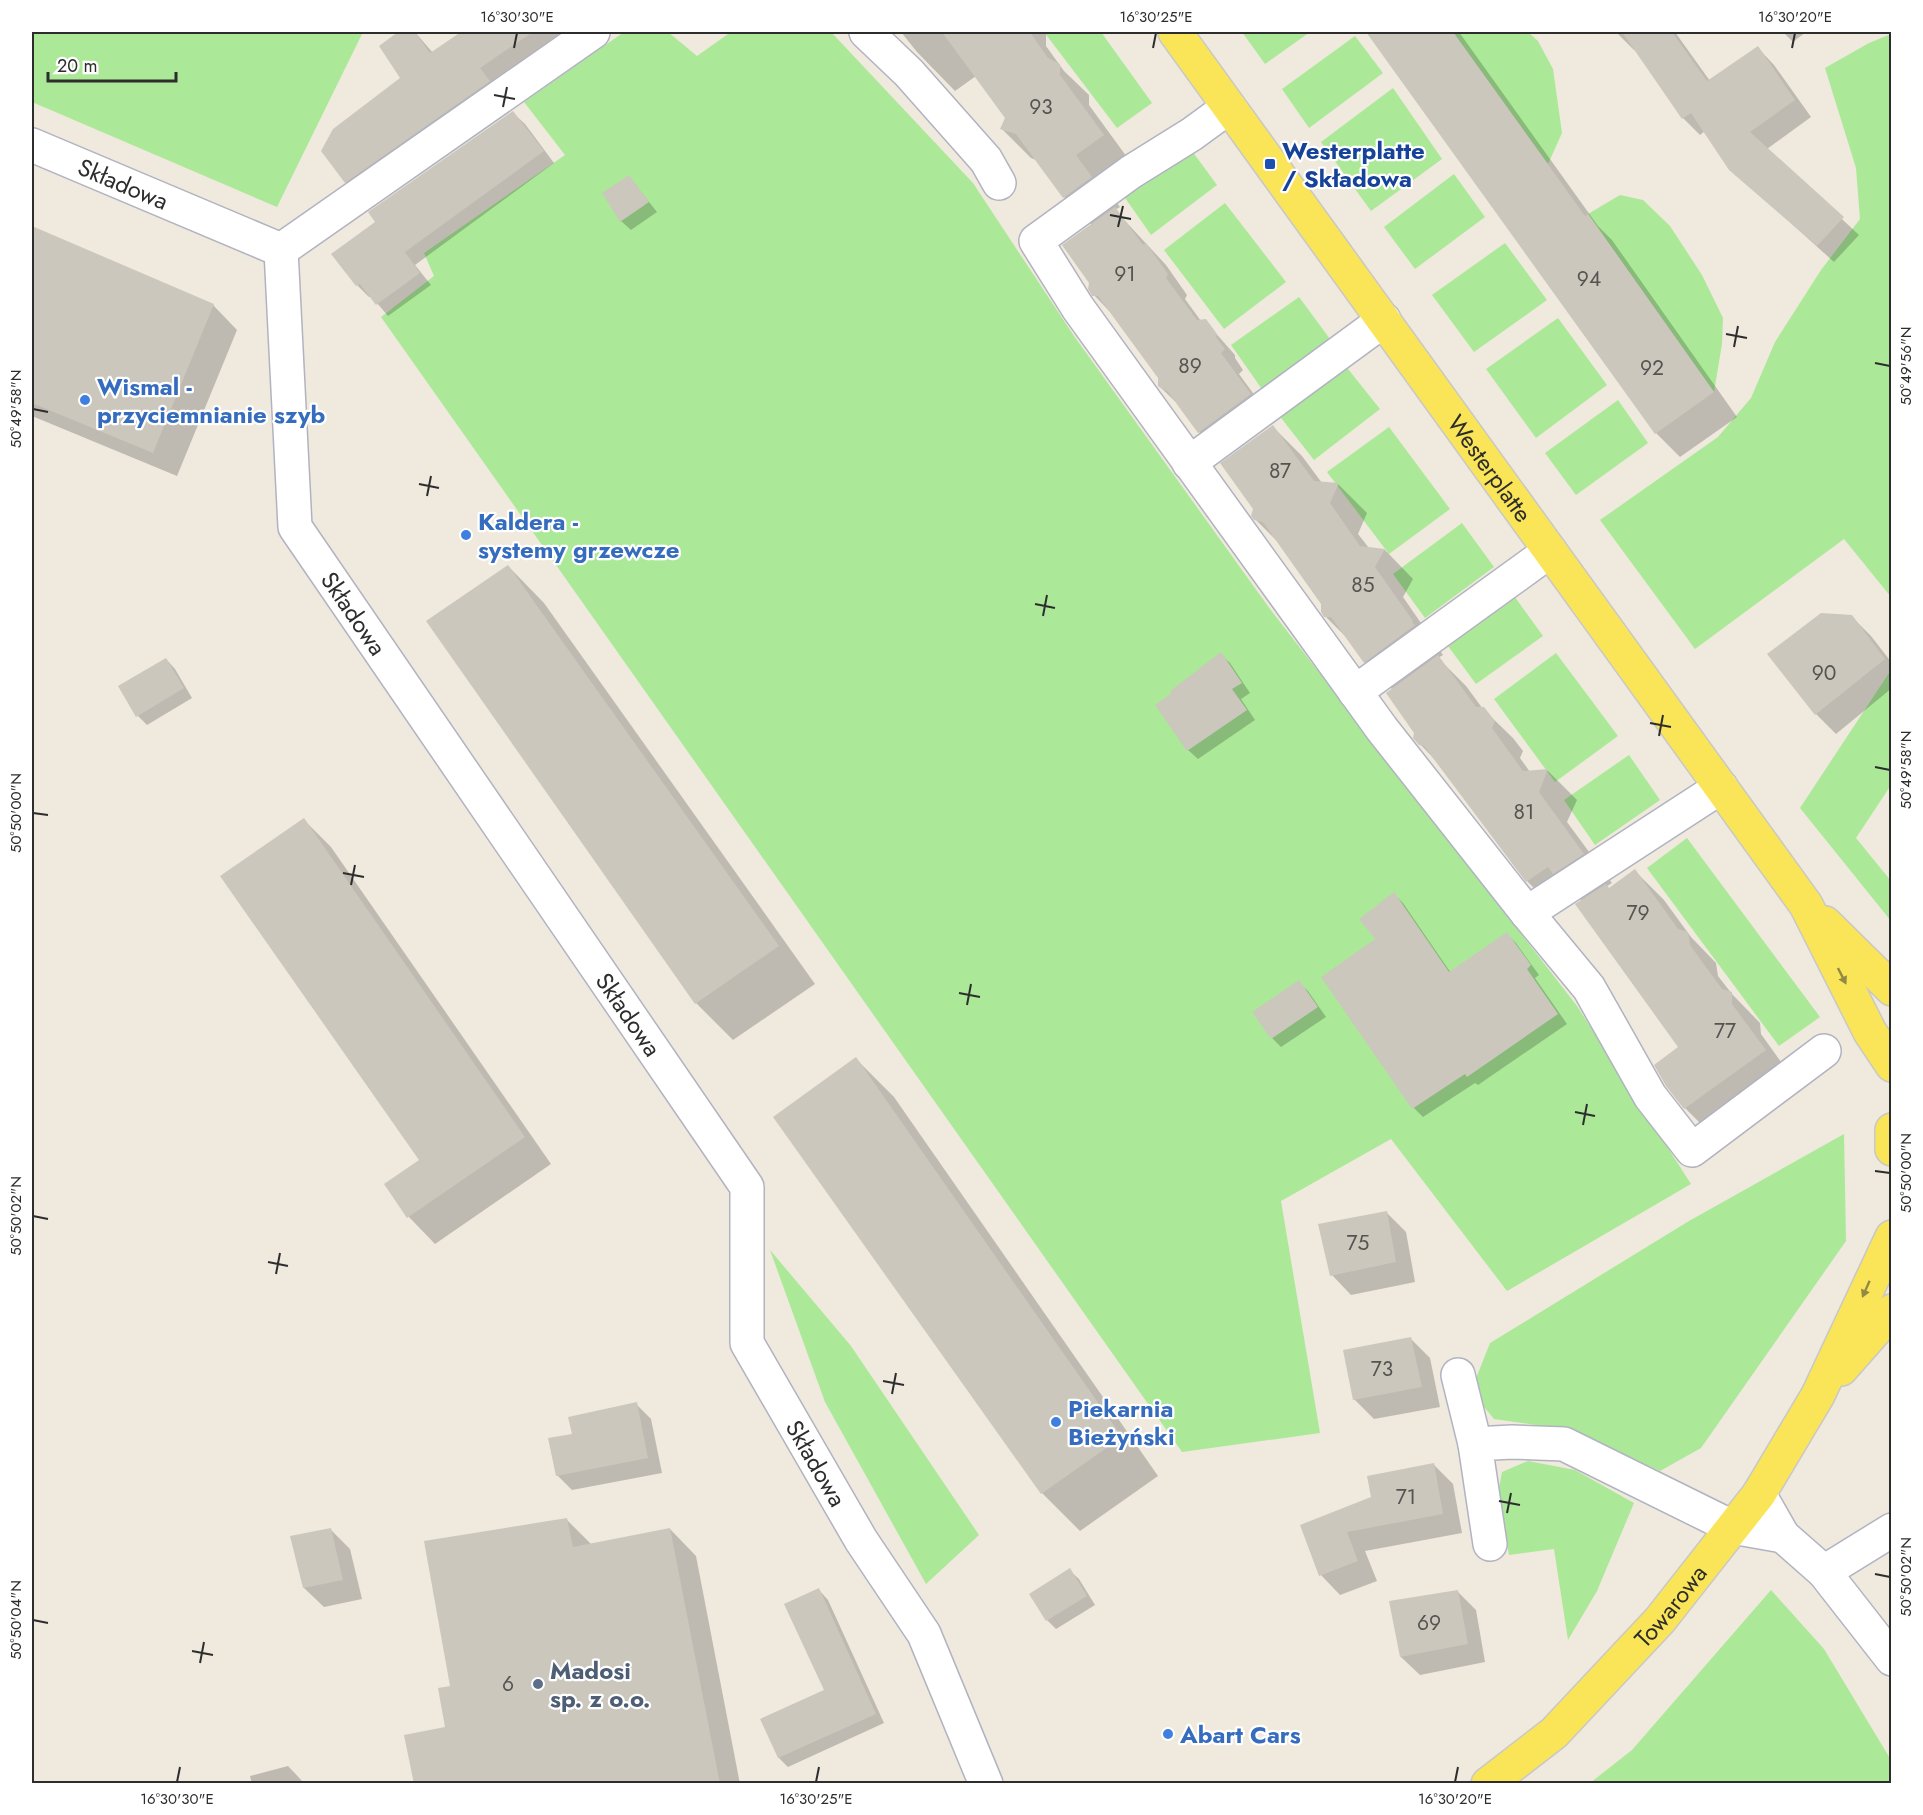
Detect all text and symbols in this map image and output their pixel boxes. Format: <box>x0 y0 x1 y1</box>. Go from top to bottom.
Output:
text: 16°30'30"E <box>480 6 554 28</box>
text: 16°30'25"E <box>1119 6 1193 28</box>
text: 16°30'20"E <box>1758 6 1832 28</box>
scale bar <box>48 45 176 83</box>
text: 20 m <box>57 53 97 79</box>
house number: 93 <box>1029 92 1053 122</box>
place label: Westerplatte / Składowa <box>1282 133 1425 196</box>
street label: Składowa <box>73 149 174 218</box>
marker: Westerplatte / Składowa <box>1263 157 1277 171</box>
house number: 91 <box>1114 259 1136 289</box>
house number: 94 <box>1577 264 1601 294</box>
text: 50°49'56"N <box>1895 327 1917 406</box>
house number: 89 <box>1178 351 1202 381</box>
house number: 92 <box>1640 353 1664 383</box>
place label: Wismal - przyciemnianie szyb <box>97 369 325 432</box>
text: 50°49'58"N <box>5 370 27 448</box>
marker: Wismal - przyciemnianie szyb <box>78 393 92 407</box>
street label: Westerplatte <box>1439 407 1541 529</box>
house number: 87 <box>1269 456 1291 486</box>
place label: Kaldera - systemy grzewcze <box>478 504 679 567</box>
marker: Kaldera - systemy grzewcze <box>459 528 473 542</box>
street label: Składowa <box>313 564 395 662</box>
house number: 85 <box>1351 570 1375 600</box>
house number: 90 <box>1812 658 1836 688</box>
text: 50°49'58"N <box>1895 731 1917 809</box>
text: 50°50'00"N <box>5 773 27 853</box>
house number: 81 <box>1514 797 1534 827</box>
house number: 79 <box>1626 898 1650 928</box>
street label: Składowa <box>587 965 670 1063</box>
one-way arrow <box>1837 968 1847 985</box>
house number: 77 <box>1714 1016 1736 1046</box>
text: 50°50'00"N <box>1895 1133 1917 1213</box>
text: 50°50'02"N <box>5 1176 27 1256</box>
house number: 75 <box>1347 1228 1369 1258</box>
one-way arrow <box>1861 1281 1871 1299</box>
house number: 73 <box>1371 1354 1393 1384</box>
place label: Piekarnia Bieżyński <box>1068 1391 1175 1454</box>
street label: Składowa <box>778 1413 855 1513</box>
marker: Piekarnia Bieżyński <box>1049 1415 1063 1429</box>
house number: 71 <box>1396 1482 1416 1512</box>
text: 50°50'02"N <box>1895 1537 1917 1617</box>
street label: Towarowa <box>1626 1557 1715 1655</box>
text: 50°50'04"N <box>5 1580 27 1660</box>
house number: 69 <box>1417 1608 1441 1638</box>
place label: Madosi sp. z o.o. <box>550 1653 651 1716</box>
house number: 6 <box>502 1669 514 1699</box>
marker: Madosi sp. z o.o. <box>531 1677 545 1691</box>
place label: Abart Cars <box>1179 1717 1301 1752</box>
marker: Abart Cars <box>1161 1727 1175 1741</box>
text: 16°30'30"E <box>140 1788 214 1810</box>
text: 16°30'25"E <box>779 1788 853 1810</box>
text: 16°30'20"E <box>1418 1788 1492 1810</box>

